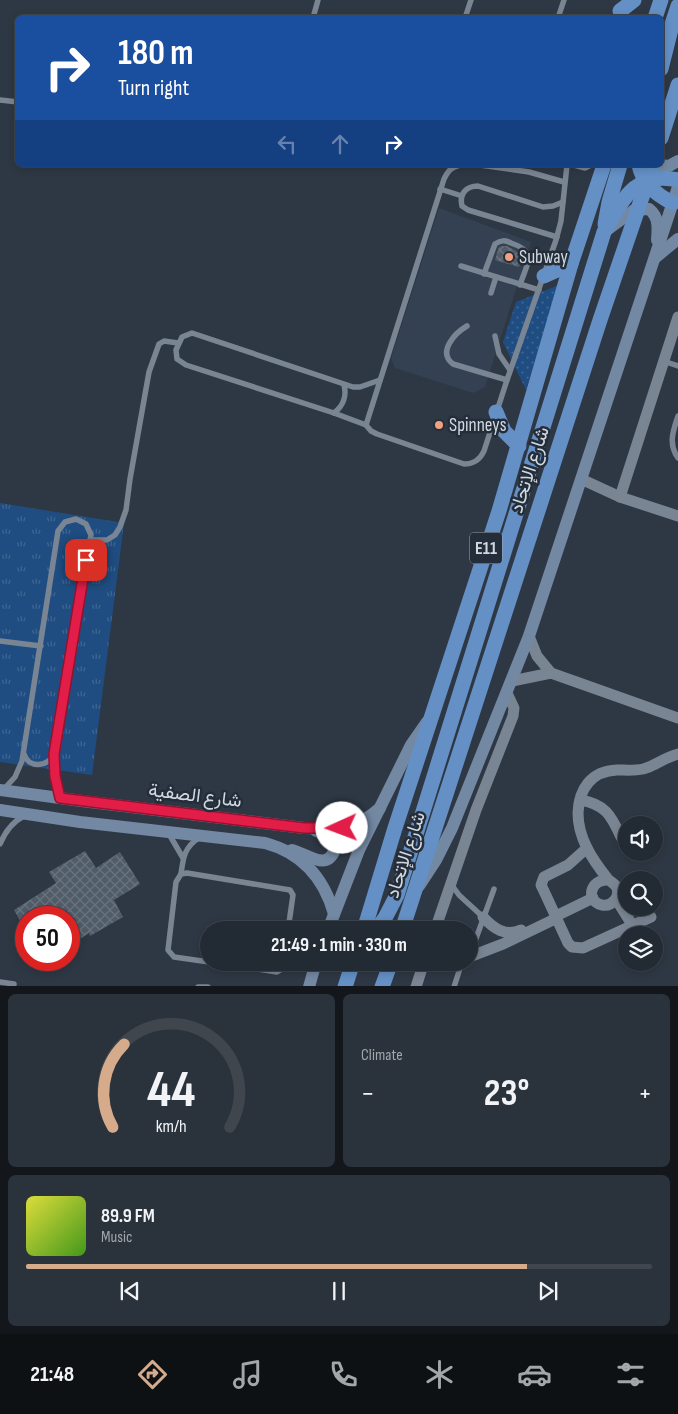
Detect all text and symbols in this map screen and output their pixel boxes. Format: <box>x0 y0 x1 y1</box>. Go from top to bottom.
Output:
text: 180 m <box>118 32 194 75</box>
icon: right <box>35 35 100 100</box>
text: Turn right <box>118 75 189 102</box>
icon: left <box>273 130 301 158</box>
icon: ahead <box>326 130 354 158</box>
icon: right <box>379 130 407 158</box>
place label: Subway <box>519 246 568 269</box>
marker: Subway <box>503 251 515 263</box>
place label: Spinneys <box>449 414 507 437</box>
marker: Spinneys <box>433 419 445 431</box>
street label: شارع الإتحاد <box>505 424 555 516</box>
road number: E11 <box>470 532 502 564</box>
pin <box>65 539 107 581</box>
icon: arrive <box>72 546 100 574</box>
street label: شارع الصفية <box>147 779 243 813</box>
position arrow <box>315 801 367 853</box>
street label: شارع الإتحاد <box>381 809 431 901</box>
map controls <box>618 816 663 971</box>
button: sound <box>618 816 663 861</box>
button: search <box>618 871 663 916</box>
speed limit sign: 50 <box>15 906 80 971</box>
button: layers <box>618 926 663 971</box>
text: 21:49 · 1 min · 330 m <box>271 934 407 957</box>
text: Climate <box>361 1046 403 1065</box>
text: 44 <box>147 1059 196 1122</box>
text: 23° <box>484 1071 529 1116</box>
text: − <box>361 1077 375 1110</box>
text: + <box>638 1077 652 1110</box>
text: km/h <box>156 1116 187 1137</box>
text: 89.9 FM <box>101 1205 155 1228</box>
text: Music <box>101 1228 132 1247</box>
icon: previous <box>116 1277 144 1305</box>
icon: pause <box>325 1277 353 1305</box>
icon: next <box>534 1277 562 1305</box>
icon: directions <box>135 1357 170 1392</box>
icon: music <box>230 1357 265 1392</box>
icon: phone <box>326 1357 361 1392</box>
icon: climate <box>422 1357 457 1392</box>
icon: car <box>517 1357 552 1392</box>
icon: filters <box>613 1357 648 1392</box>
text: 21:48 <box>30 1361 74 1388</box>

